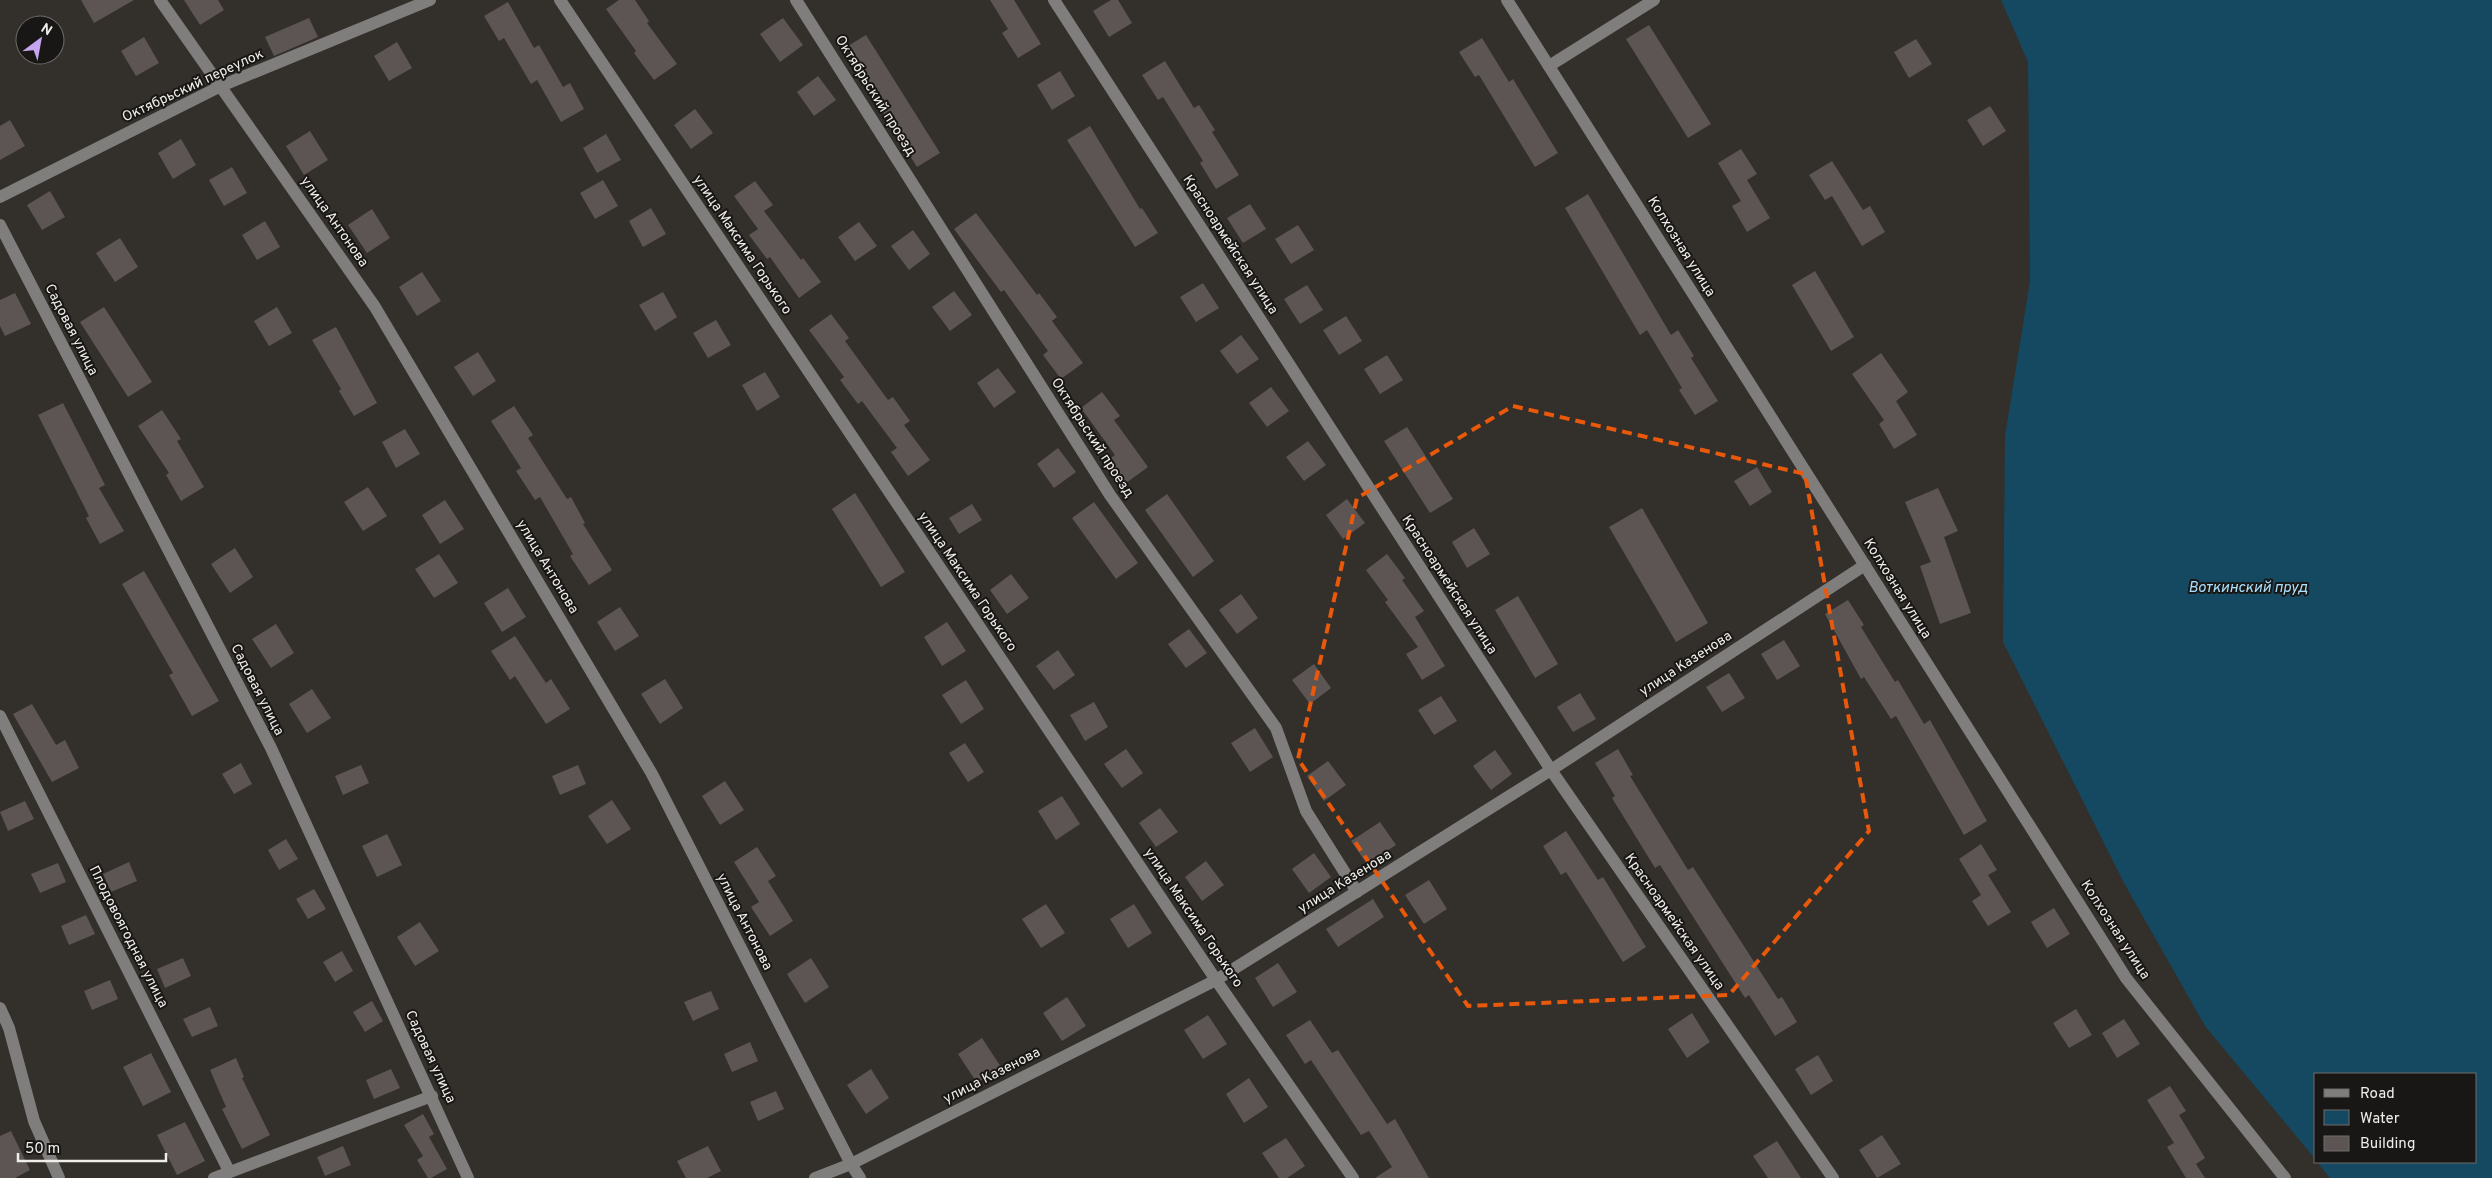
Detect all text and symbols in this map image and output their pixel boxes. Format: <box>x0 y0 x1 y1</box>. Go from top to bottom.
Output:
north arrow <box>15 15 65 65</box>
text: N <box>37 20 55 40</box>
street label: Октябрьский проезд <box>831 32 919 160</box>
street label: Октябрьский переулок <box>120 46 266 126</box>
street label: улица Максима Горького <box>689 172 795 318</box>
street label: Красноармейская улица <box>1179 172 1281 318</box>
street label: улица Антонова <box>296 173 372 271</box>
street label: Колхозная улица <box>1643 194 1719 300</box>
street label: Садовая улица <box>41 281 101 379</box>
street label: Октябрьский проезд <box>1047 375 1137 501</box>
street label: улица Максима Горького <box>914 509 1020 655</box>
street label: Красноармейская улица <box>1398 512 1500 658</box>
street label: улица Антонова <box>512 517 582 617</box>
street label: Колхозная улица <box>1859 536 1935 642</box>
water label: Воткинский пруд <box>2188 579 2308 598</box>
street label: улица Казенова <box>1637 628 1735 700</box>
street label: Садовая улица <box>227 641 287 739</box>
street label: улица Максима Горького <box>1140 845 1246 991</box>
street label: улица Казенова <box>1295 846 1395 918</box>
street label: Красноармейская улица <box>1620 850 1728 994</box>
street label: Плодовоягодная улица <box>85 863 171 1011</box>
street label: улица Антонова <box>712 871 776 973</box>
street label: Колхозная улица <box>2077 877 2153 983</box>
street label: Садовая улица <box>401 1008 459 1106</box>
street label: улица Казенова <box>941 1044 1043 1108</box>
legend <box>2314 1073 2477 1163</box>
text: Road <box>2360 1085 2395 1104</box>
text: Water <box>2360 1110 2400 1129</box>
scale bar <box>18 1130 165 1162</box>
text: Building <box>2360 1135 2415 1154</box>
text: 50 m <box>25 1140 60 1159</box>

